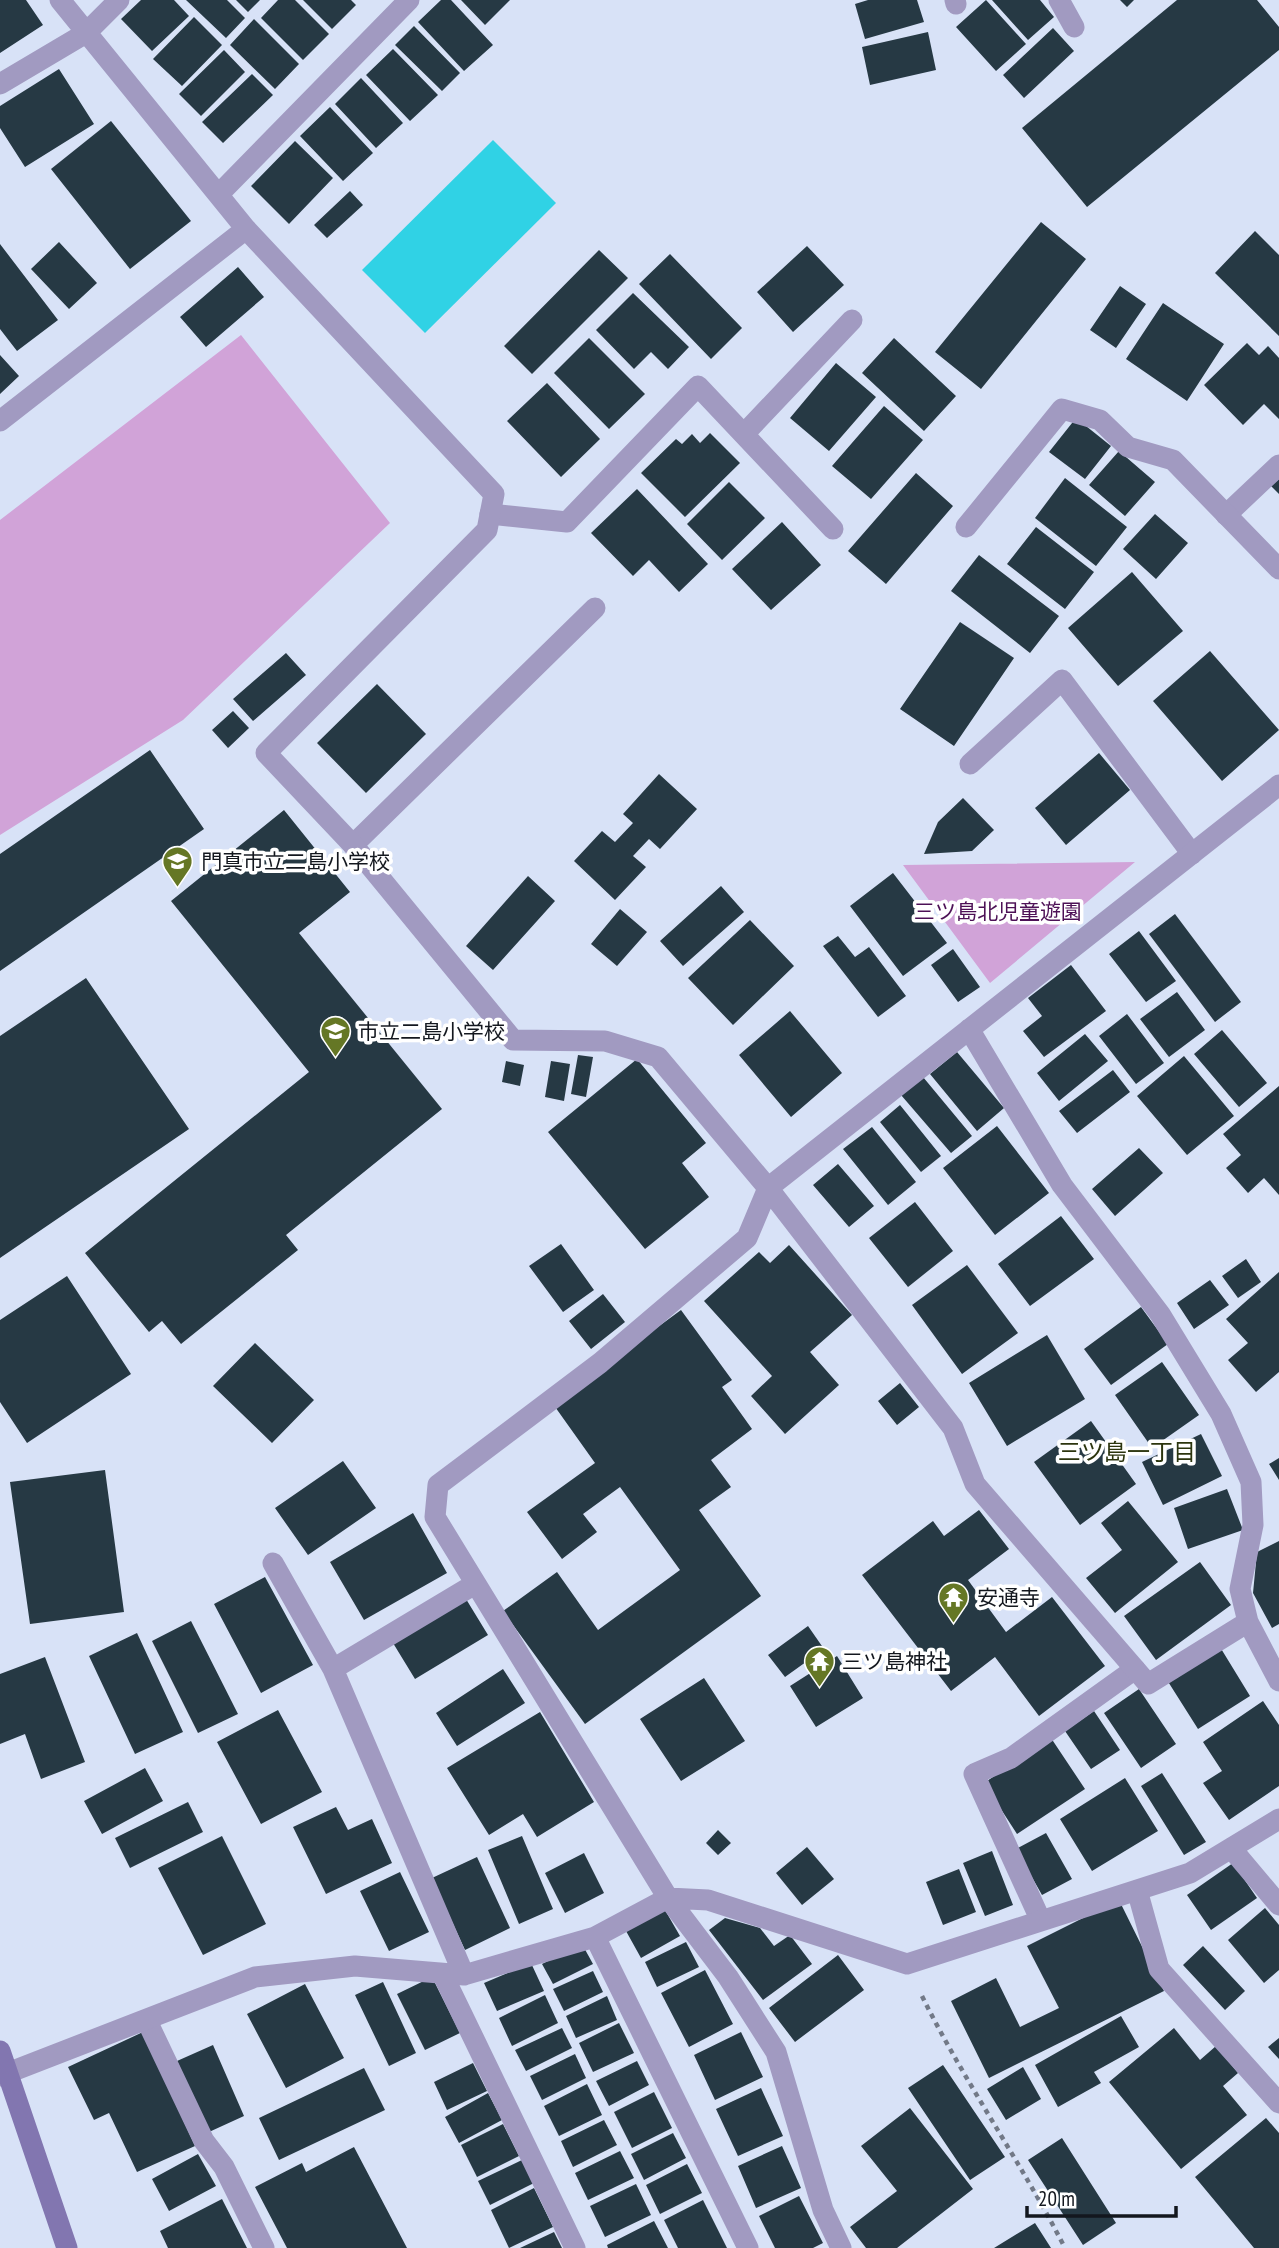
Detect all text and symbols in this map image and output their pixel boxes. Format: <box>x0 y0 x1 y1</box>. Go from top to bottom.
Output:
school or university icon: 門真市立二島小学校 <box>161 845 195 889</box>
place label: 門真市立二島小学校 <box>201 848 390 875</box>
park label: 三ツ島北児童遊園 <box>914 898 1082 925</box>
school or university icon: 市立二島小学校 <box>318 1015 352 1059</box>
place label: 市立二島小学校 <box>358 1018 505 1045</box>
district label: 三ツ島一丁目 <box>1058 1437 1196 1466</box>
temple icon: 安通寺 <box>937 1581 971 1625</box>
place label: 安通寺 <box>977 1584 1040 1611</box>
temple icon: 三ツ島神社 <box>802 1645 836 1689</box>
place label: 三ツ島神社 <box>842 1648 947 1675</box>
scale bar <box>1027 2174 1176 2218</box>
text: 20 m <box>1038 2185 1075 2212</box>

